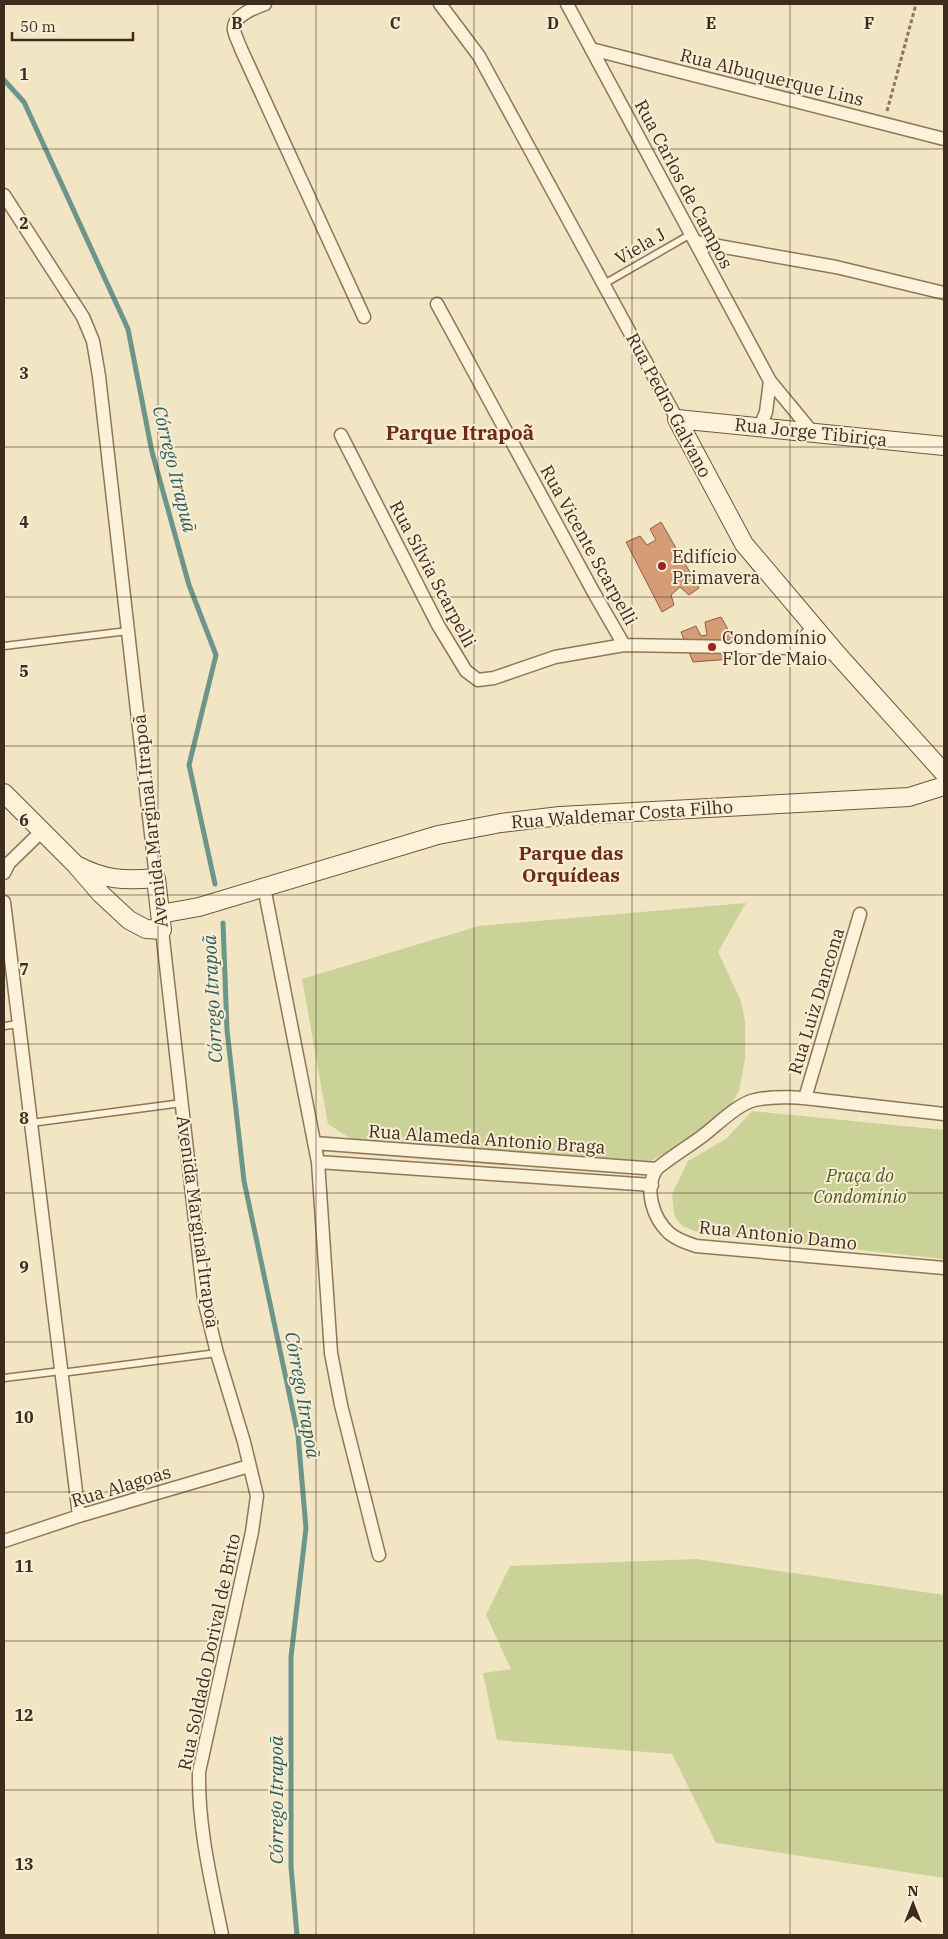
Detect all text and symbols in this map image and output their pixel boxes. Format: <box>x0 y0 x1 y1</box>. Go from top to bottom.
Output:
scale bar <box>12 10 134 42</box>
text: B <box>231 13 243 33</box>
text: C <box>390 13 400 33</box>
text: D <box>547 13 559 33</box>
text: E <box>706 13 716 33</box>
text: F <box>864 13 874 33</box>
text: 50 m <box>20 17 56 36</box>
street label: Rua Albuquerque Lins <box>678 43 866 111</box>
text: 1 <box>19 64 29 84</box>
street label: Rua Carlos de Campos <box>630 95 738 273</box>
text: 2 <box>19 213 29 233</box>
street label: Viela J <box>611 222 669 270</box>
street label: Rua Pedro Galvano <box>621 329 717 481</box>
text: 3 <box>19 363 29 383</box>
water label: Córrego Itrapuã <box>148 403 203 535</box>
street label: Rua Jorge Tibiriça <box>734 413 889 451</box>
district label: Parque Itrapoã <box>386 419 534 446</box>
street label: Rua Vicente Scarpelli <box>535 461 643 629</box>
street label: Rua Sílvia Scarpelli <box>385 497 482 652</box>
text: 4 <box>19 512 29 532</box>
place label: Edifício Primavera <box>672 545 761 589</box>
marker: Edifício Primavera <box>656 560 668 572</box>
place label: Condomínio Flor de Maio <box>722 626 827 670</box>
marker: Condomínio Flor de Maio <box>706 641 718 653</box>
text: 5 <box>19 661 29 681</box>
street label: Avenida Marginal Itrapoã <box>127 713 173 929</box>
street label: Rua Waldemar Costa Filho <box>510 795 734 833</box>
text: 6 <box>19 810 29 830</box>
district label: Parque das Orquídeas <box>519 841 623 887</box>
street label: Rua Luiz Dancona <box>783 925 849 1077</box>
water label: Córrego Itrapoã <box>197 934 227 1064</box>
text: 7 <box>19 959 29 979</box>
text: 8 <box>19 1108 29 1128</box>
street label: Avenida Marginal Itrapoã <box>172 1114 224 1330</box>
street label: Rua Alameda Antonio Braga <box>368 1119 607 1159</box>
park label: Praça do Condomínio <box>813 1164 907 1208</box>
street label: Rua Antonio Damo <box>698 1215 858 1255</box>
text: 9 <box>19 1257 29 1277</box>
water label: Córrego Itrapoã <box>280 1330 326 1461</box>
text: 10 <box>14 1407 34 1427</box>
street label: Rua Alagoas <box>68 1460 174 1512</box>
street label: Rua Soldado Dorival de Brito <box>173 1531 245 1773</box>
text: 11 <box>14 1556 34 1576</box>
text: 12 <box>14 1705 34 1725</box>
water label: Córrego Itrapoã <box>264 1735 288 1864</box>
text: 13 <box>14 1854 34 1874</box>
north arrow <box>888 1879 938 1929</box>
text: N <box>907 1882 919 1900</box>

